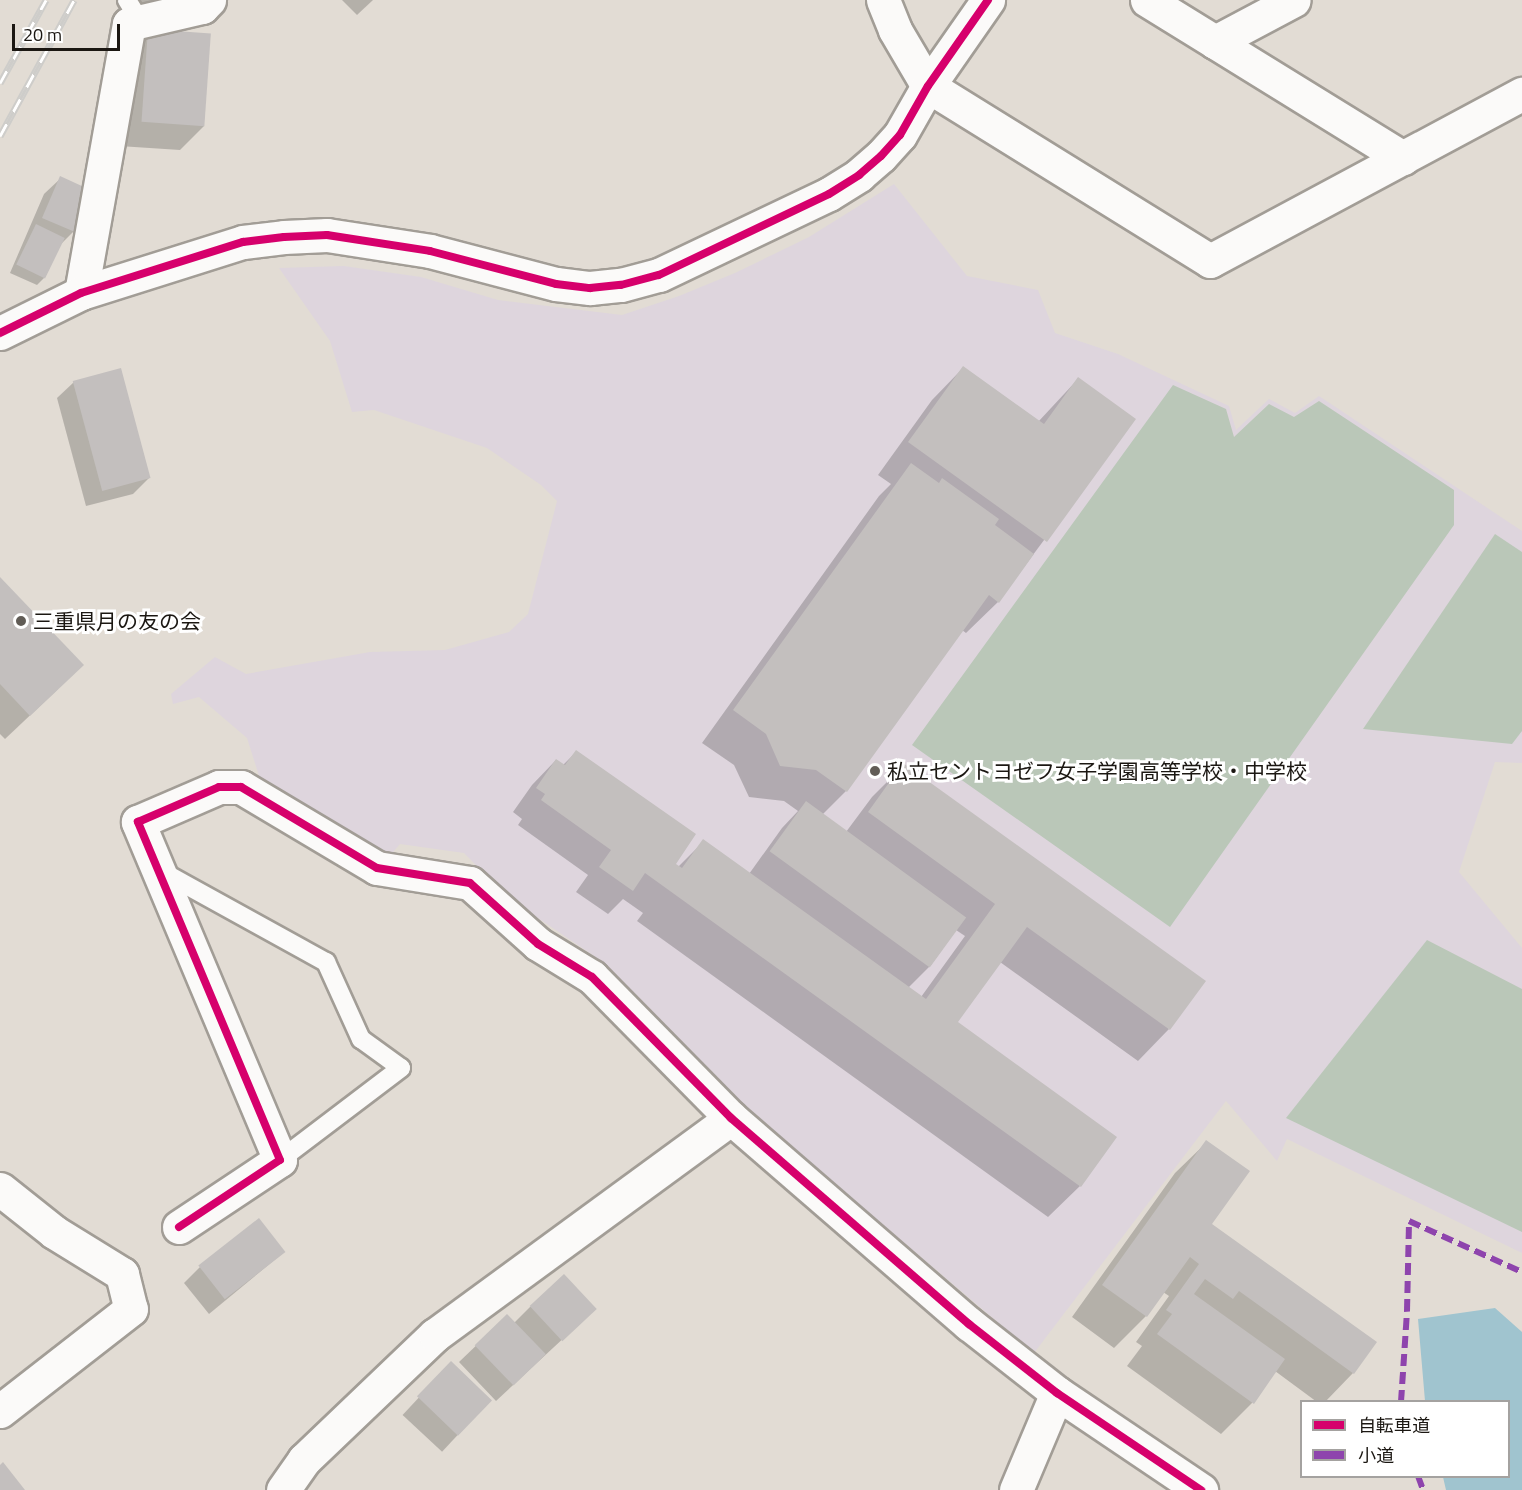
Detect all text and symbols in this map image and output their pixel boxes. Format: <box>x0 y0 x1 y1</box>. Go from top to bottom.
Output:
scale bar <box>15 12 123 50</box>
text: 20 m <box>23 21 62 48</box>
place label: 三重県月の友の会 <box>33 608 201 634</box>
marker: 三重県月の友の会 <box>14 614 28 628</box>
place label: 私立セントヨゼフ女子学園高等学校・中学校 <box>887 758 1307 784</box>
marker: 私立セントヨゼフ女子学園高等学校・中学校 <box>868 764 882 778</box>
legend <box>1300 1400 1510 1478</box>
text: 自転車道 <box>1358 1412 1430 1439</box>
text: 小道 <box>1358 1442 1394 1469</box>

